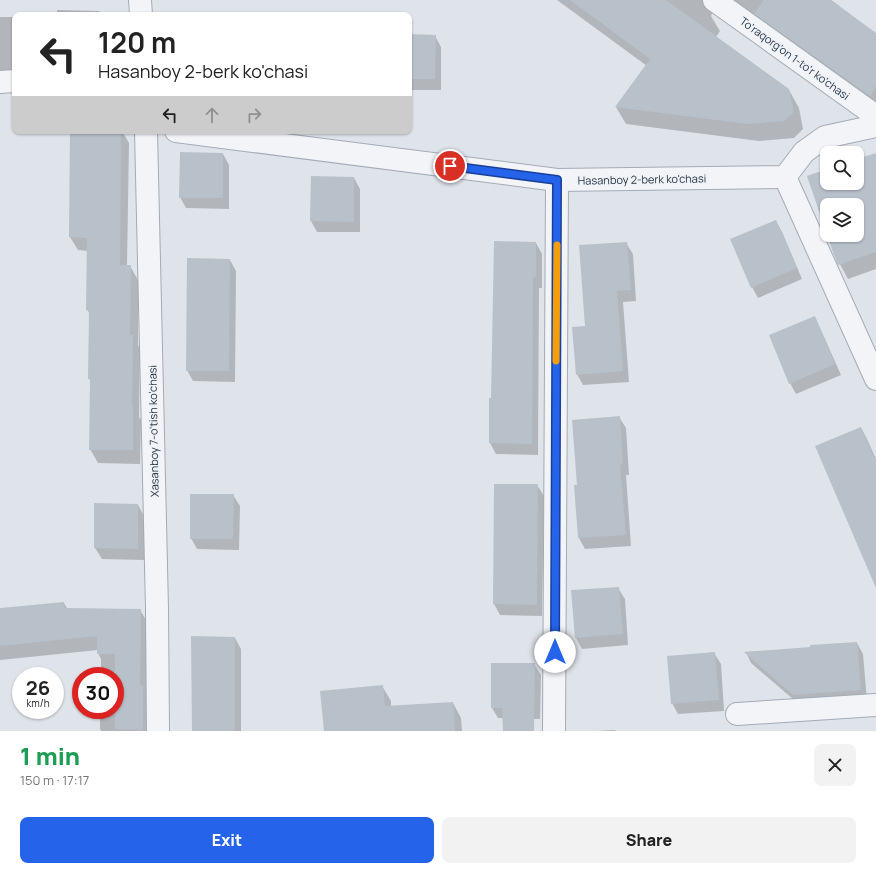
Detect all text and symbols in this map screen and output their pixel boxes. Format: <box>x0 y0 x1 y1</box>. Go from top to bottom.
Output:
street label: To'raqorg'on 1-to'r ko'chasi <box>737 13 853 103</box>
text: 120 m <box>98 23 176 61</box>
icon: left <box>32 28 84 80</box>
text: Hasanboy 2-berk ko'chasi <box>98 59 308 83</box>
icon: left <box>159 104 181 126</box>
icon: ahead <box>201 104 223 126</box>
icon: right <box>243 104 265 126</box>
map controls <box>820 146 864 242</box>
button: search <box>820 146 864 190</box>
pin <box>433 149 467 183</box>
icon: arrive <box>439 155 461 177</box>
street label: Hasanboy 2-berk ko'chasi <box>578 170 706 188</box>
button: layers <box>820 198 864 242</box>
street label: Xasanboy 7-o'tish ko'chasi <box>144 365 162 497</box>
position arrow <box>534 631 576 673</box>
speed limit sign: 30 <box>72 667 124 719</box>
text: 26 <box>26 674 50 701</box>
text: km/h <box>26 696 50 710</box>
text: 1 min <box>20 739 80 772</box>
button: close <box>814 744 856 786</box>
text: 150 m · 17:17 <box>20 771 89 789</box>
button: Exit <box>20 817 434 863</box>
button: Share <box>442 817 856 863</box>

